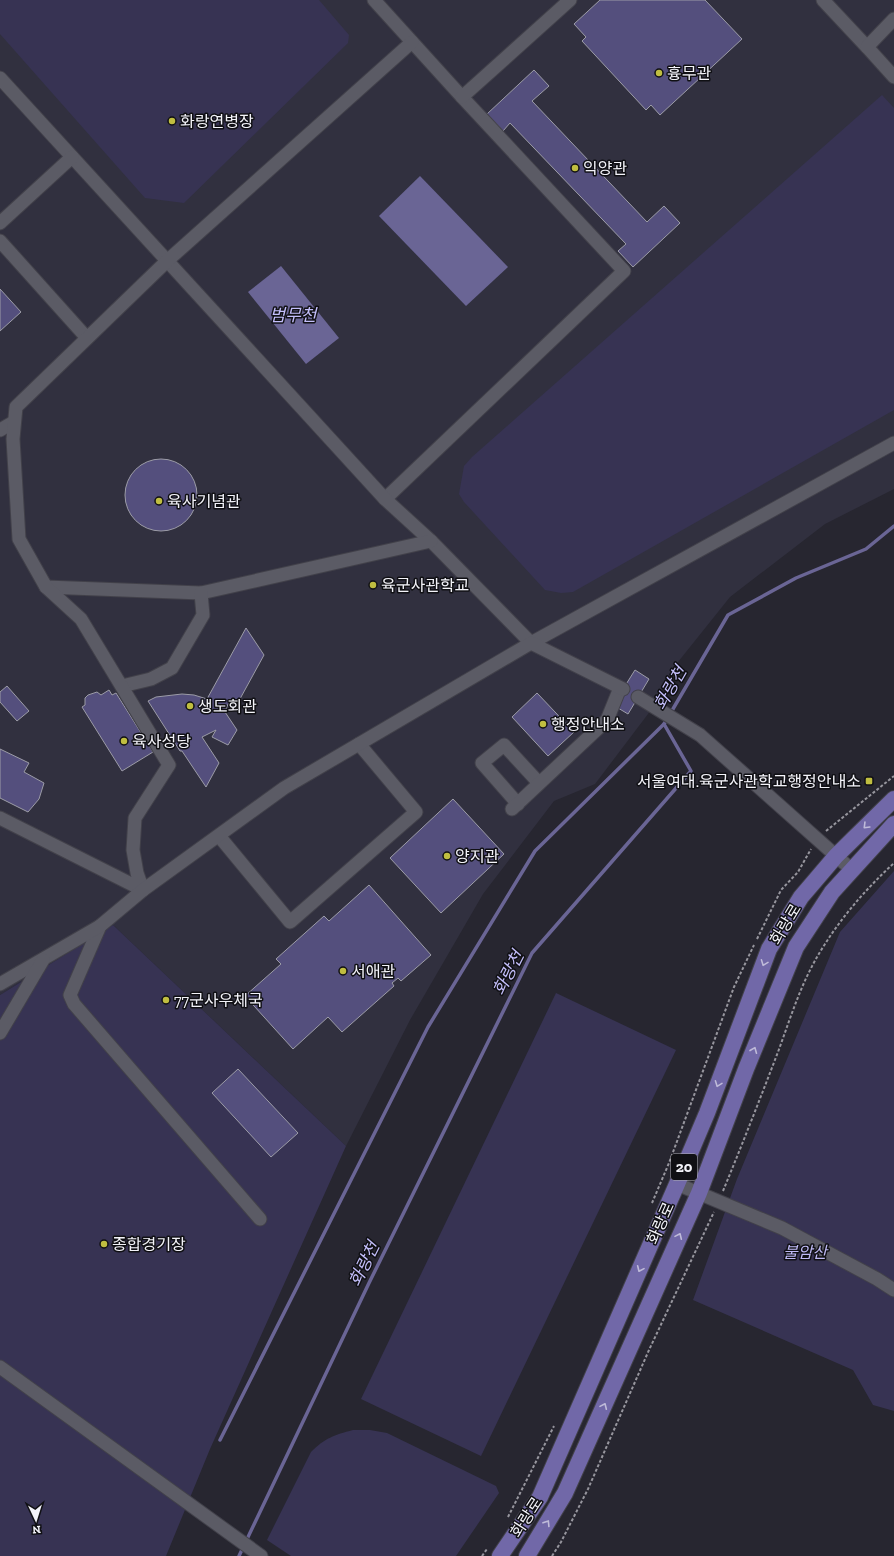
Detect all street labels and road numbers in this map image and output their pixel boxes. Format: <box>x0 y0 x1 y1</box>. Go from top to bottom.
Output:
street label: 화랑로 <box>766 900 805 948</box>
road number: 20 <box>671 1154 697 1180</box>
street label: 화랑로 <box>643 1199 678 1247</box>
street label: 화랑로 <box>506 1493 547 1541</box>

